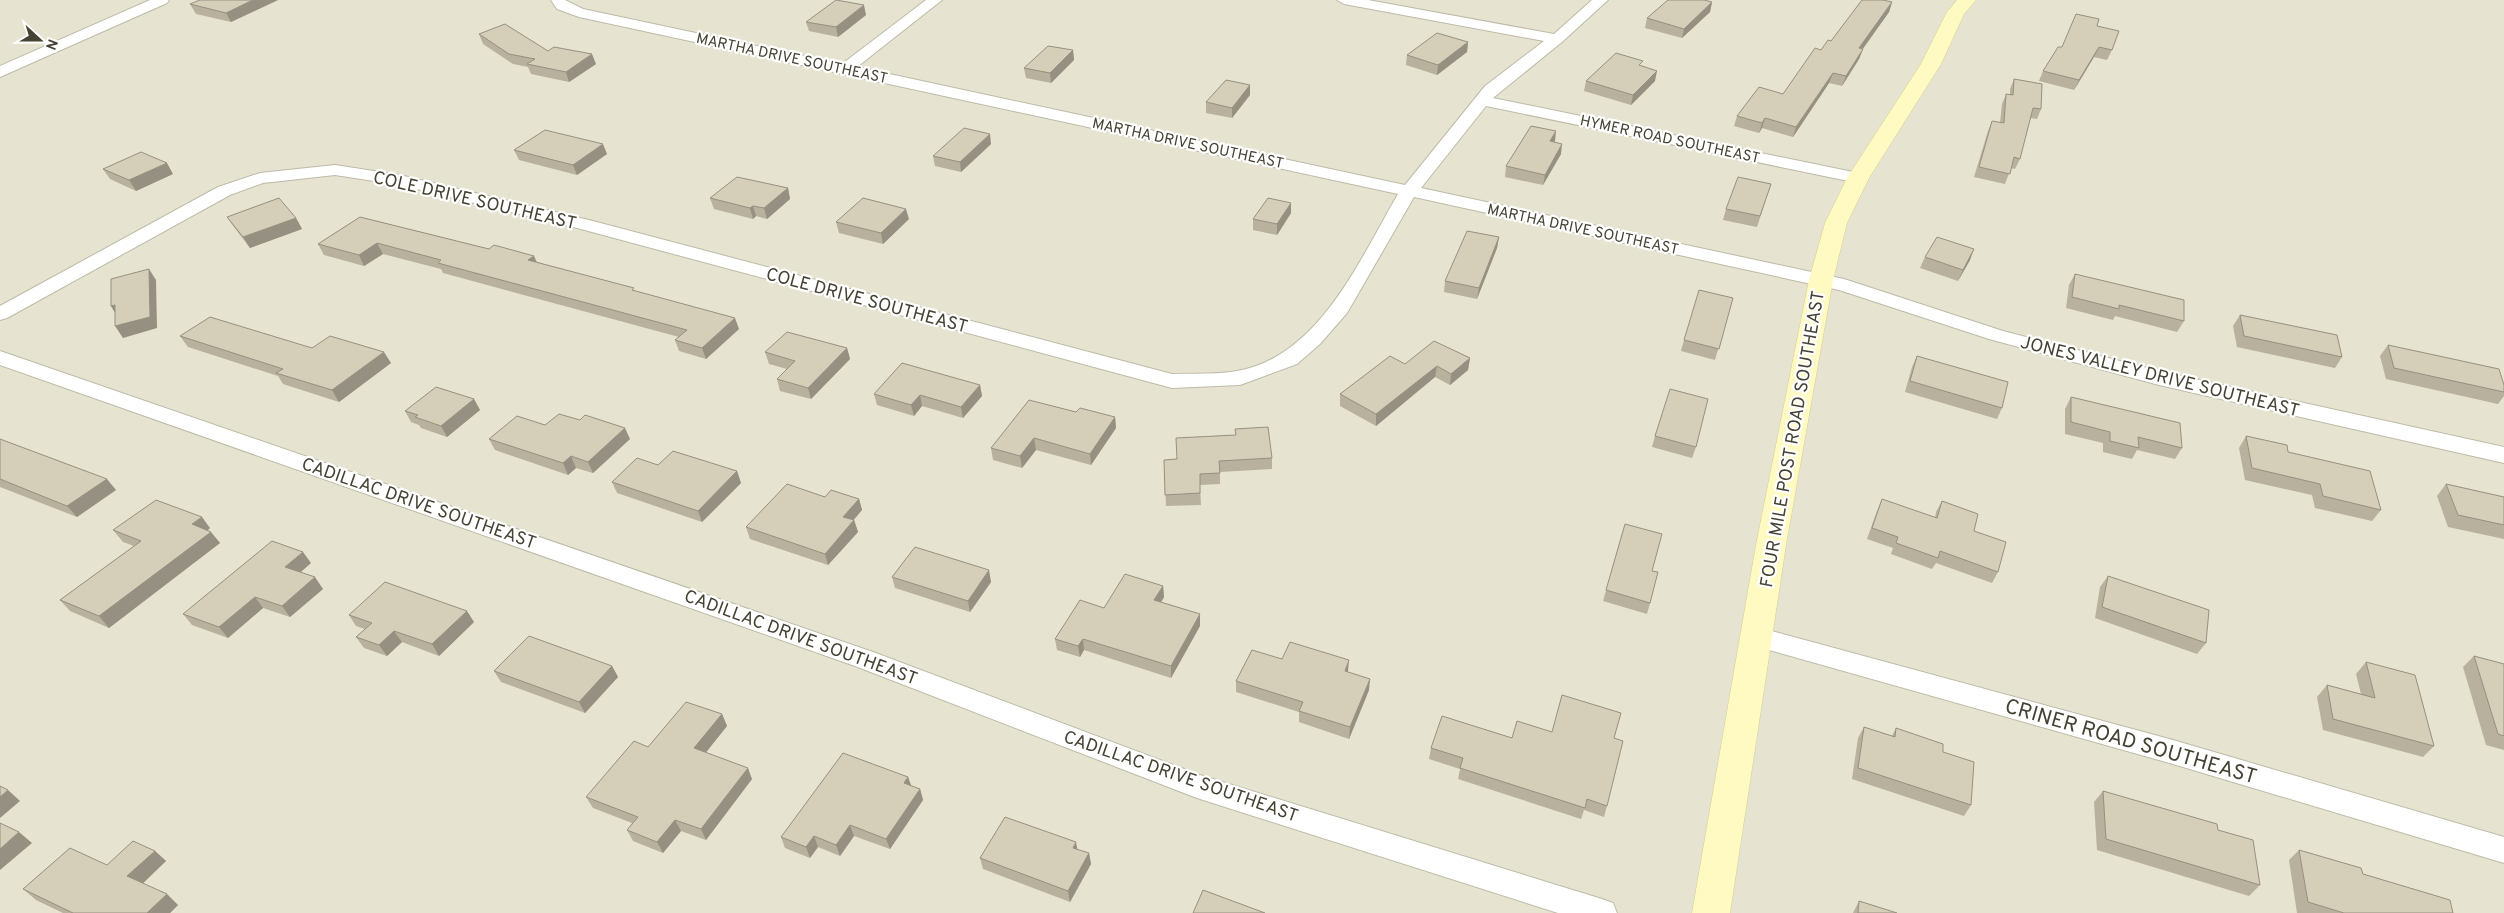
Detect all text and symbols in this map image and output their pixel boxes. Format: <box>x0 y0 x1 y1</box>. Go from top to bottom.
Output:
north arrow <box>15 15 65 65</box>
street label: MARTHA DRIVE SOUTHEAST <box>694 30 889 89</box>
text: N <box>41 36 60 52</box>
street label: HYMER ROAD SOUTHEAST <box>1578 112 1761 169</box>
street label: MARTHA DRIVE SOUTHEAST <box>1090 115 1285 174</box>
street label: COLE DRIVE SOUTHEAST <box>371 167 579 236</box>
street label: MARTHA DRIVE SOUTHEAST <box>1485 201 1680 260</box>
street label: COLE DRIVE SOUTHEAST <box>763 263 970 339</box>
street label: FOUR MILE POST ROAD SOUTHEAST <box>1756 289 1831 589</box>
street label: JONES VALLEY DRIVE SOUTHEAST <box>2018 332 2301 423</box>
street label: CADILLAC DRIVE SOUTHEAST <box>298 453 539 555</box>
street label: CADILLAC DRIVE SOUTHEAST <box>681 585 920 691</box>
street label: CRINER ROAD SOUTHEAST <box>2001 694 2260 791</box>
street label: CADILLAC DRIVE SOUTHEAST <box>1060 726 1301 828</box>

